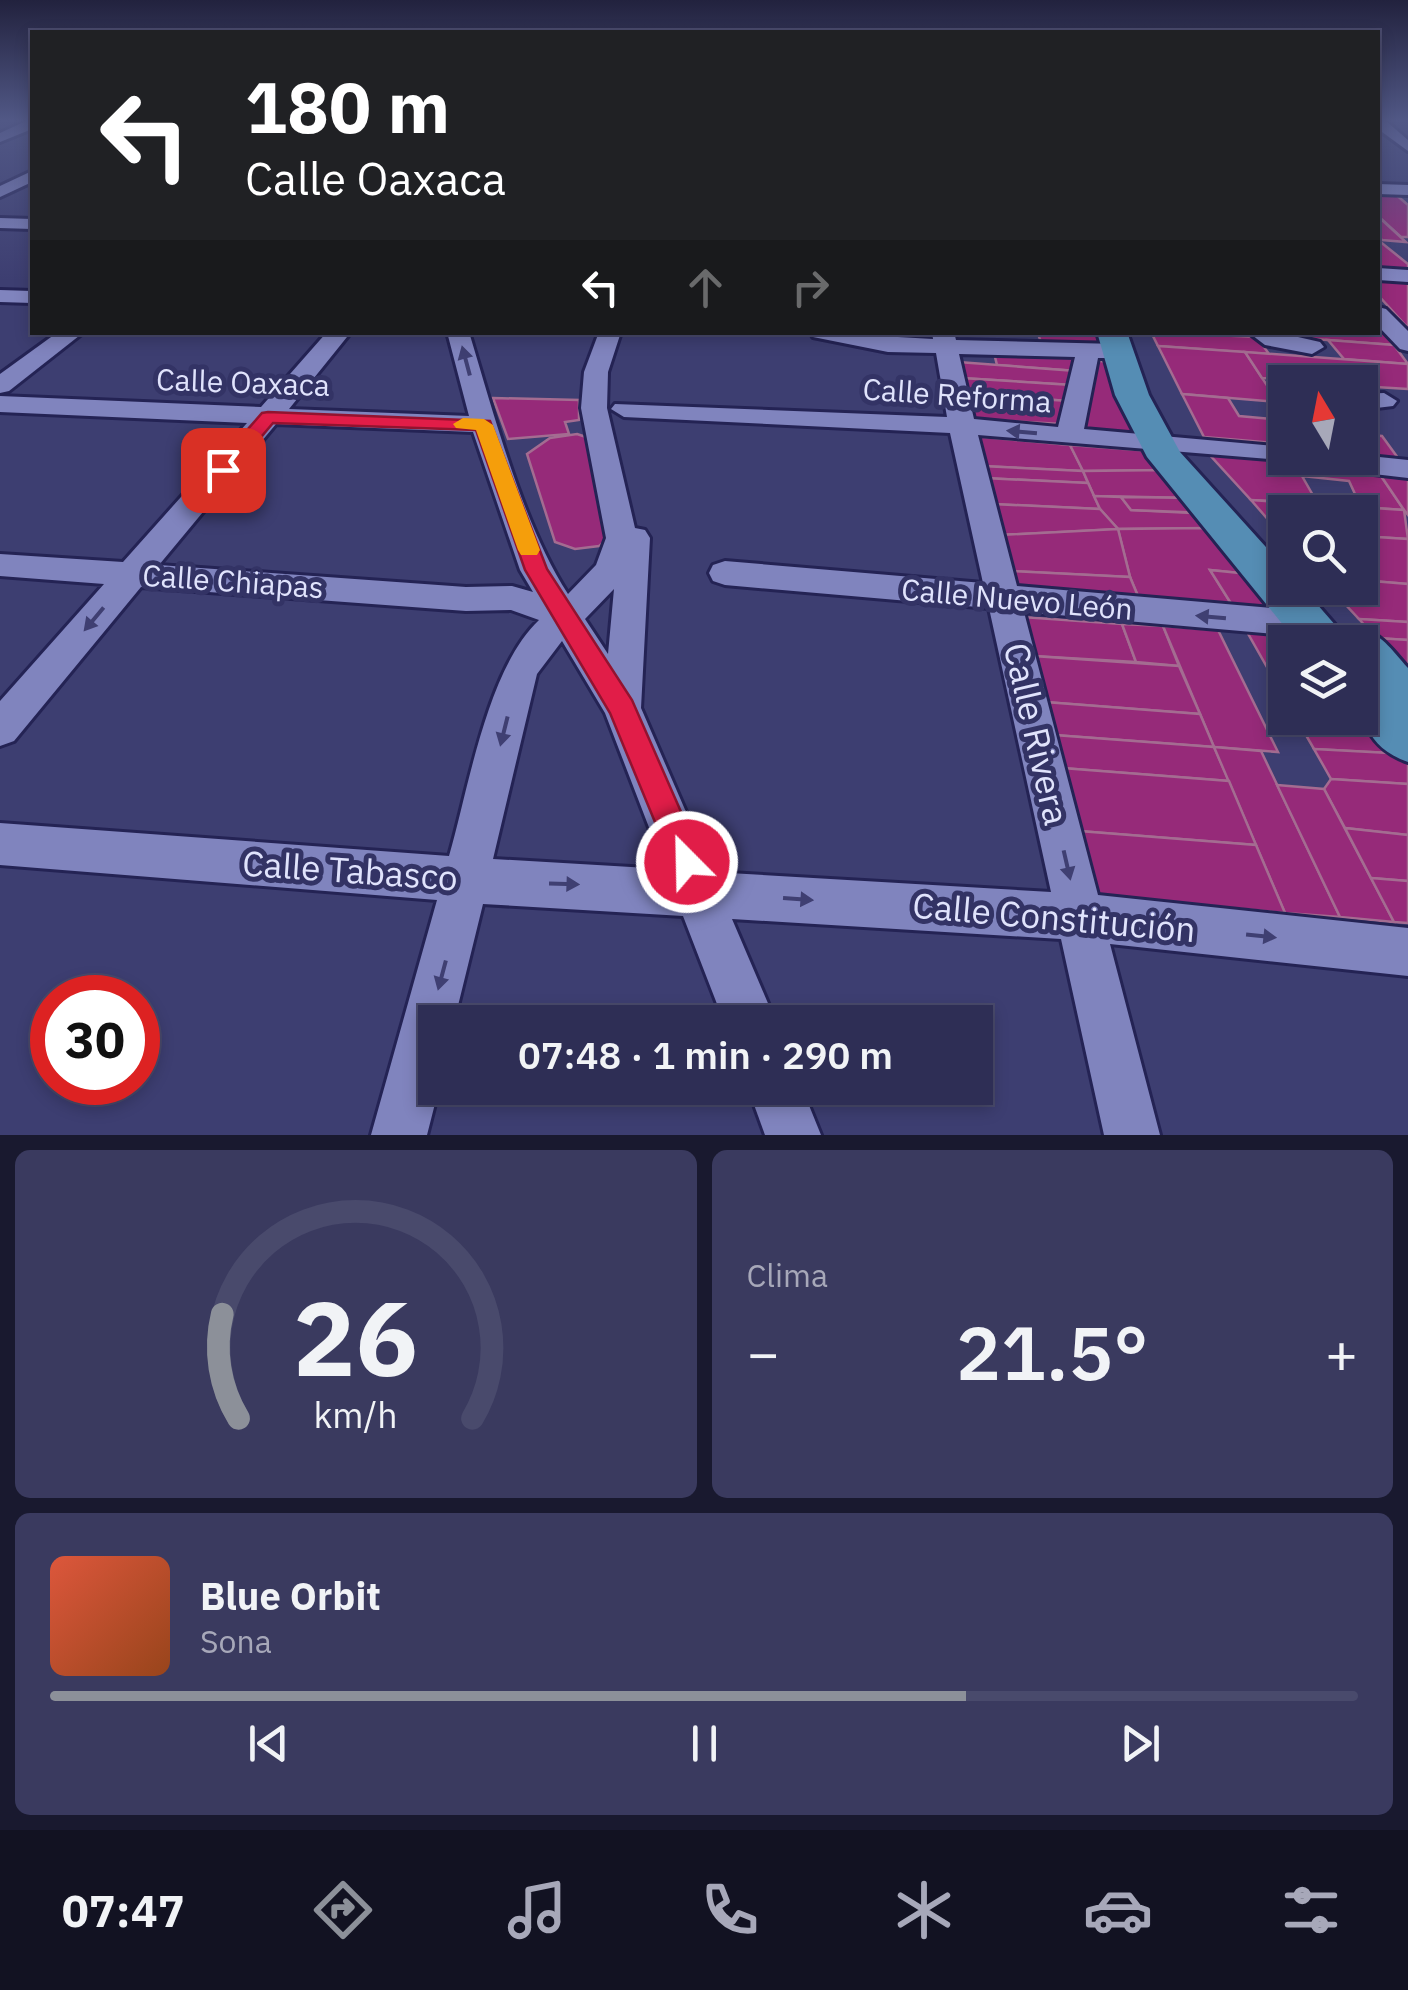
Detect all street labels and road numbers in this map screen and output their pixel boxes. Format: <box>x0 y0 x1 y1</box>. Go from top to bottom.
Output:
street label: Calle Oaxaca <box>155 359 331 404</box>
street label: Calle Reforma <box>861 368 1053 421</box>
street label: Calle Chiapas <box>141 555 325 606</box>
street label: Calle Nuevo León <box>900 569 1135 628</box>
street label: Calle Rivera <box>994 638 1080 829</box>
street label: Calle Tabasco <box>241 840 459 900</box>
street label: Calle Constitución <box>911 882 1197 952</box>

